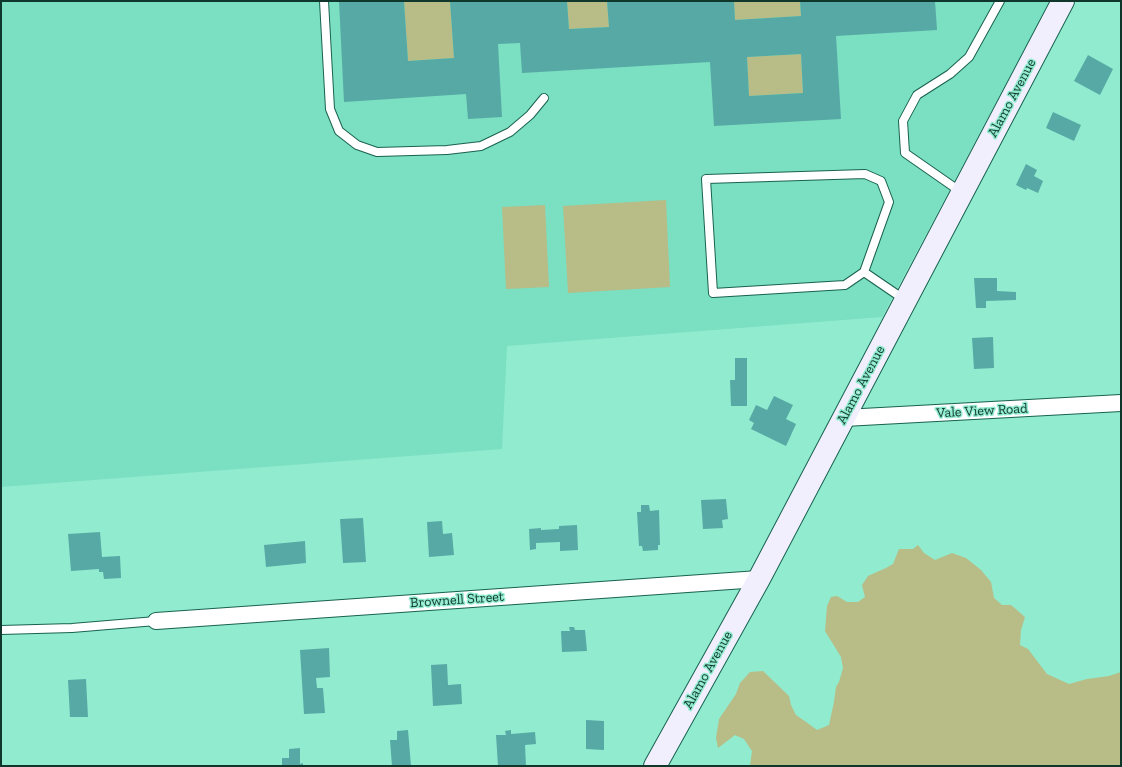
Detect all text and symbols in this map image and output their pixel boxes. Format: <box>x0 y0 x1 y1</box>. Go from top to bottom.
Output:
street label: Alamo Avenue <box>984 56 1040 140</box>
street label: Alamo Avenue <box>833 343 889 427</box>
street label: Vale View Road <box>936 400 1028 422</box>
street label: Brownell Street <box>409 588 505 612</box>
street label: Alamo Avenue <box>680 628 736 712</box>

